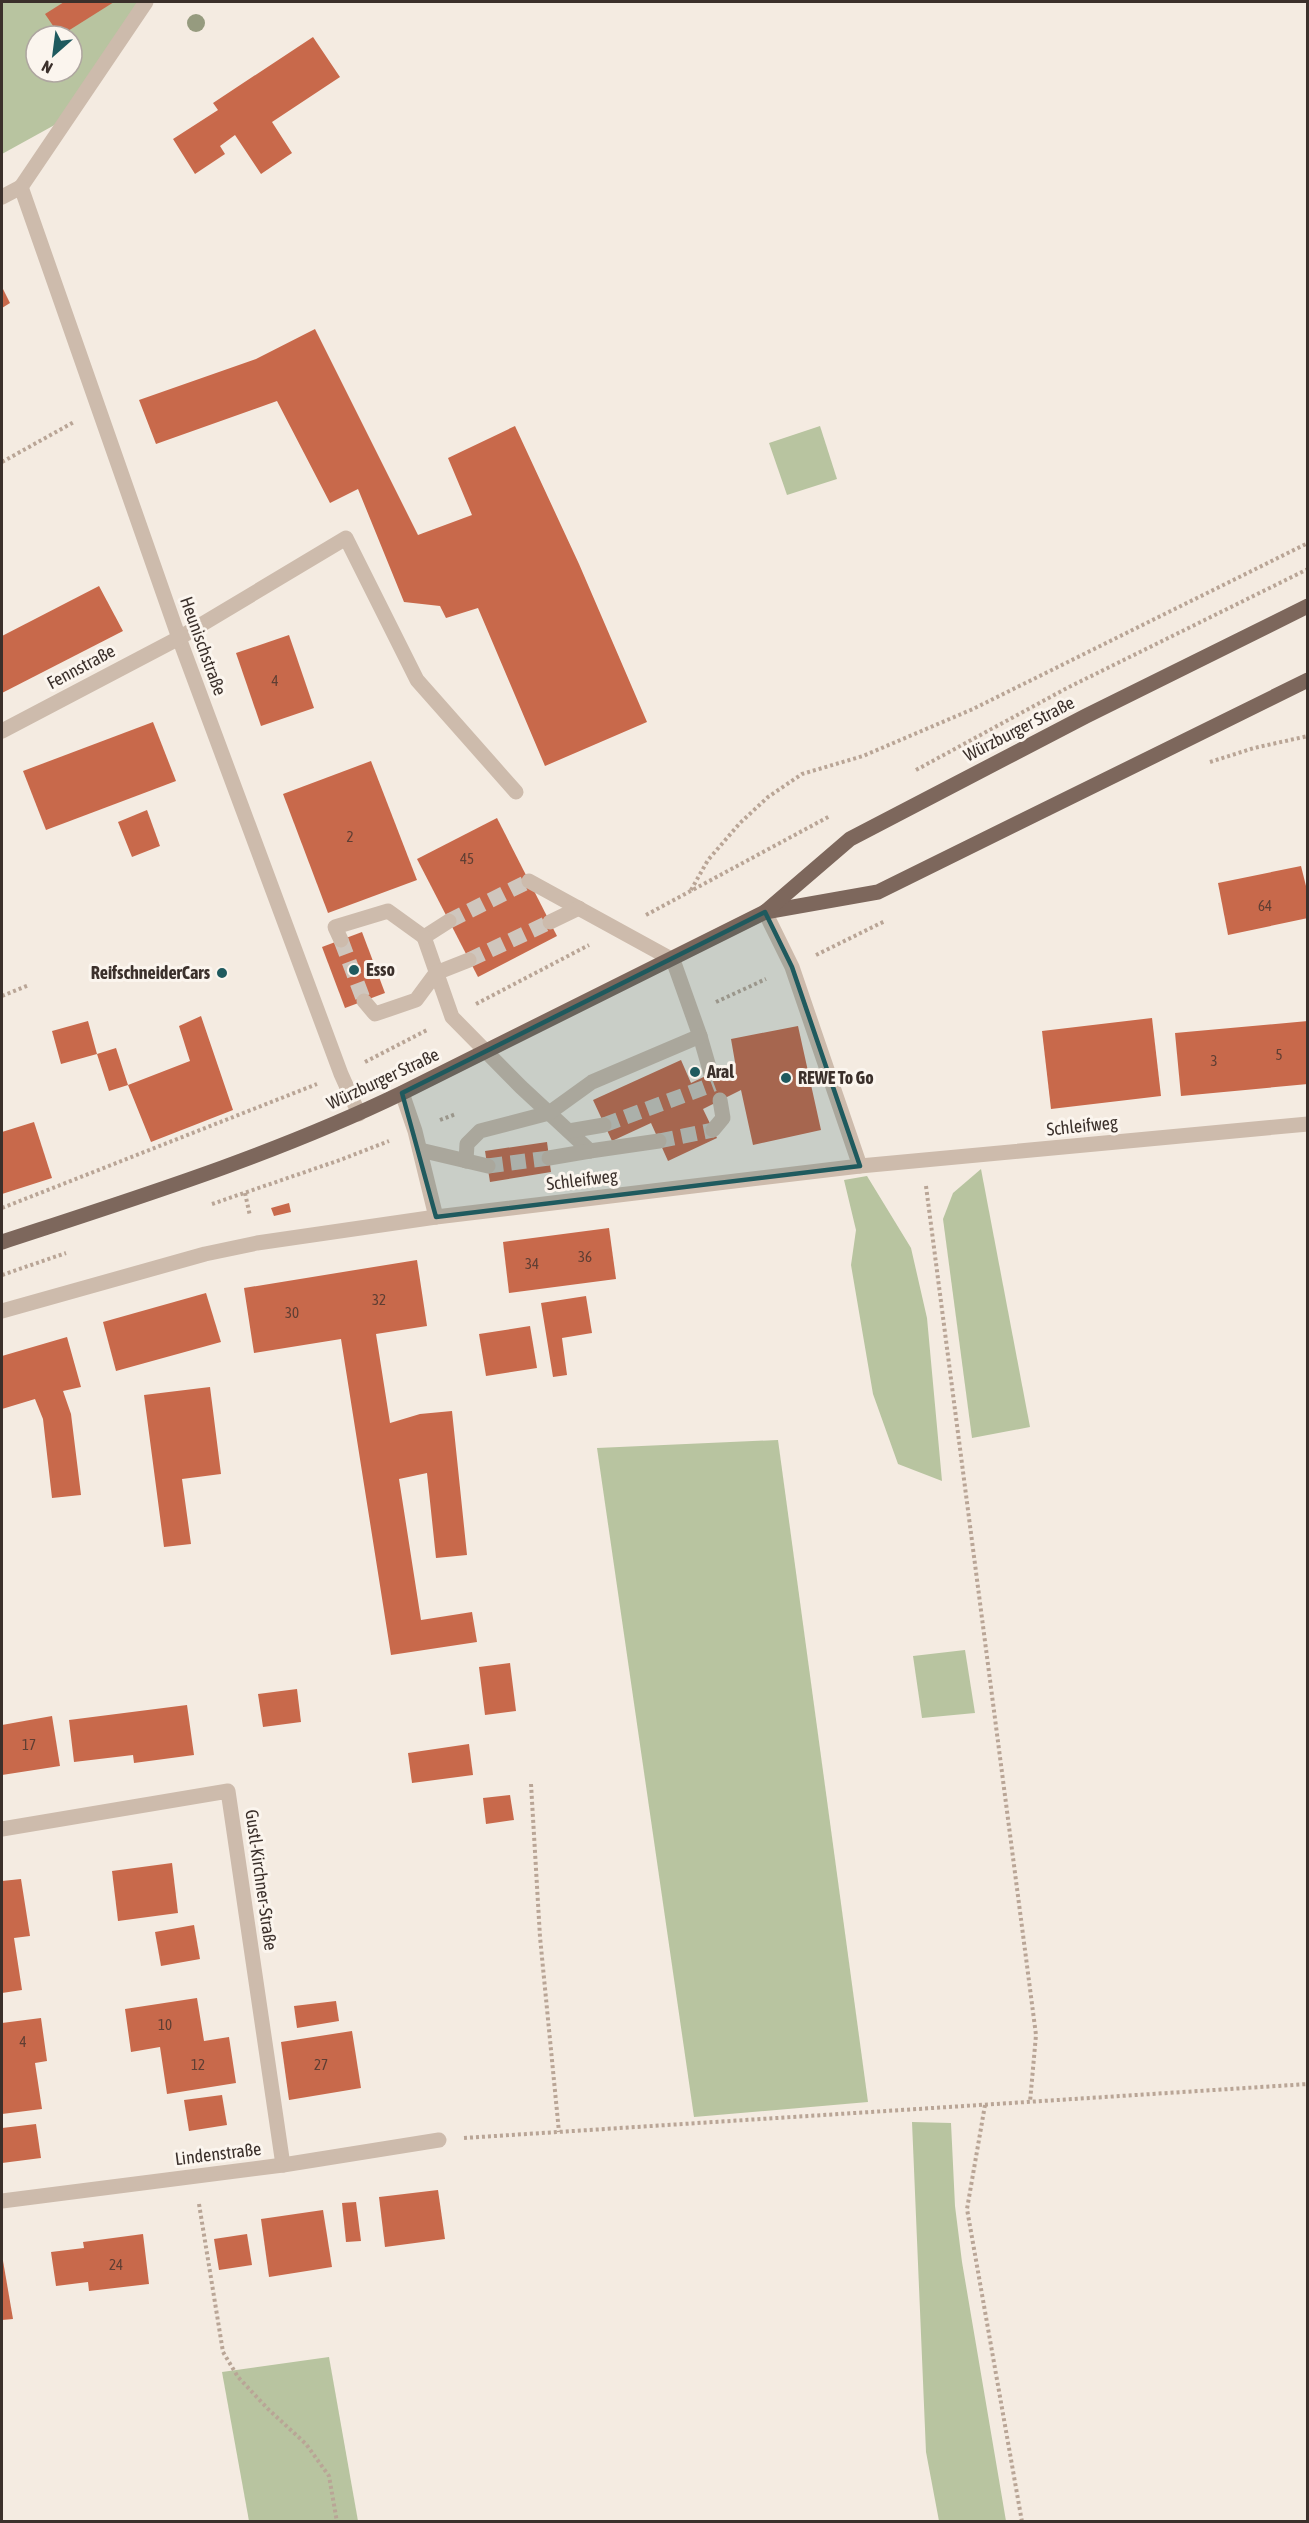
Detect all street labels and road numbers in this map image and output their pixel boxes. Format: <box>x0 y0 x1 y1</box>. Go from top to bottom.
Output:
street label: Heunischstraße <box>176 594 231 698</box>
street label: Fennstraße <box>43 640 118 693</box>
street label: Würzburger Straße <box>960 692 1078 765</box>
street label: Würzburger Straße <box>323 1043 442 1114</box>
street label: Schleifweg <box>1045 1111 1119 1140</box>
street label: Schleifweg <box>545 1165 619 1194</box>
street label: Gustl-Kirchner-Straße <box>241 1808 282 1952</box>
street label: Lindenstraße <box>174 2138 262 2169</box>

